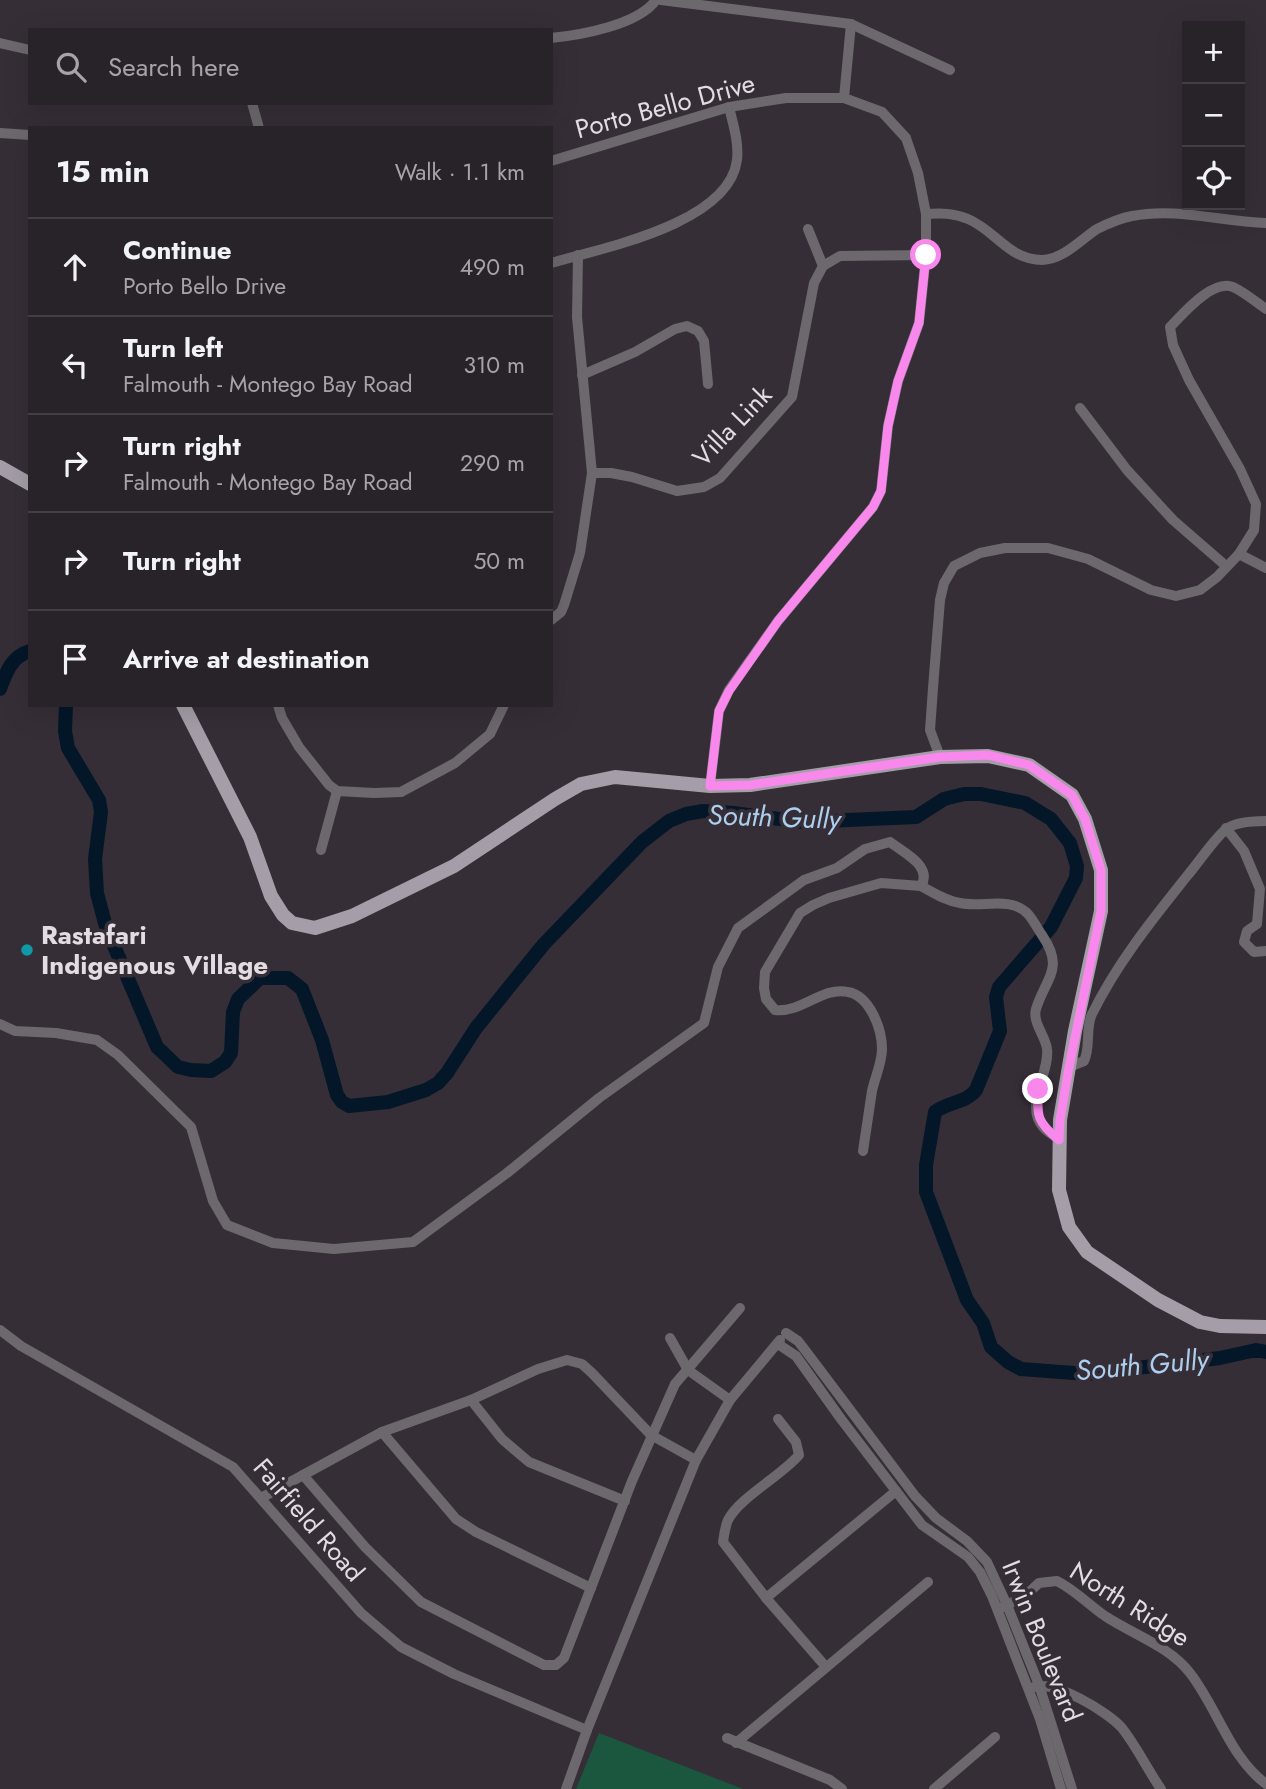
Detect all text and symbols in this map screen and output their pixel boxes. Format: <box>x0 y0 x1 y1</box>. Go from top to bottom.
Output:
map controls <box>1182 21 1245 210</box>
button: + <box>1182 21 1245 84</box>
search box <box>28 28 553 105</box>
icon: search <box>52 48 90 86</box>
text: Search here <box>108 48 240 86</box>
street label: Porto Bello Drive <box>571 64 759 148</box>
button: − <box>1182 84 1245 147</box>
button: locate <box>1182 147 1245 210</box>
text: 15 min <box>56 150 150 193</box>
text: Walk · 1.1 km <box>395 155 525 189</box>
text: Continue <box>123 231 232 269</box>
route start <box>910 239 941 270</box>
icon: ahead <box>56 248 94 286</box>
text: 490 m <box>460 250 525 284</box>
text: Porto Bello Drive <box>123 269 286 303</box>
text: Turn left <box>123 329 223 367</box>
icon: left <box>56 346 94 384</box>
text: 310 m <box>463 348 525 382</box>
text: Falmouth - Montego Bay Road <box>123 367 413 401</box>
street label: Villa Link <box>684 377 781 475</box>
text: Turn right <box>123 427 241 465</box>
icon: right <box>56 444 94 482</box>
text: 290 m <box>460 446 525 480</box>
text: Falmouth - Montego Bay Road <box>123 465 413 499</box>
icon: right <box>56 542 94 580</box>
text: Turn right <box>123 542 241 580</box>
text: 50 m <box>473 544 525 578</box>
icon: arrive <box>56 640 94 678</box>
text: Arrive at destination <box>123 640 370 678</box>
water label: South Gully <box>707 794 843 840</box>
place label: Rastafari Indigenous Village <box>41 916 268 984</box>
marker: Rastafari Indigenous Village <box>19 942 35 958</box>
route end <box>1022 1073 1053 1104</box>
water label: South Gully <box>1074 1339 1212 1391</box>
street label: Fairfield Road <box>245 1450 373 1590</box>
street label: North Ridge <box>1063 1552 1197 1656</box>
street label: Irwin Boulevard <box>992 1555 1092 1727</box>

